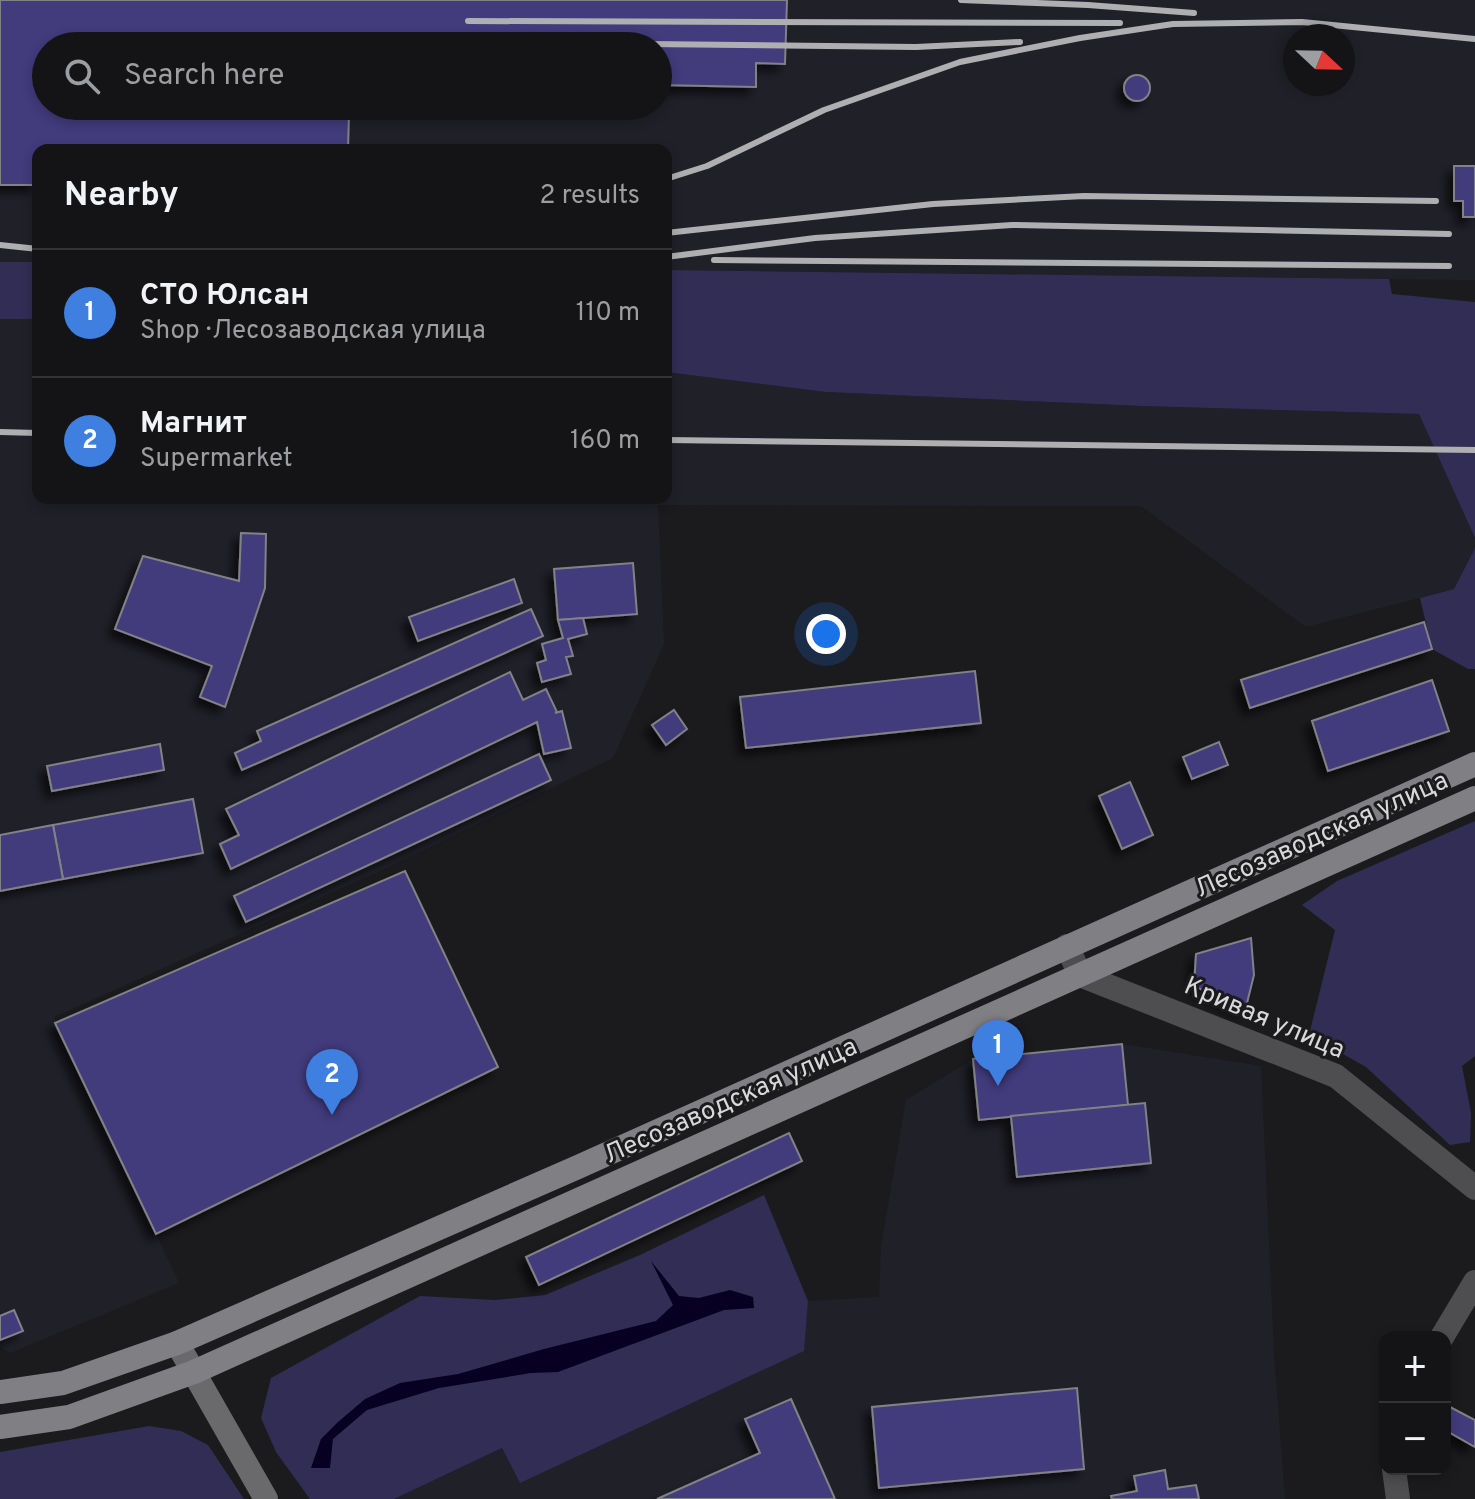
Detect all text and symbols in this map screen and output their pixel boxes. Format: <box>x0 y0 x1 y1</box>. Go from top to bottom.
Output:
north arrow <box>1283 24 1355 96</box>
search box <box>32 32 672 120</box>
icon: search <box>60 54 104 98</box>
text: Search here <box>124 58 284 95</box>
text: Nearby <box>64 175 179 218</box>
text: 2 results <box>540 180 640 213</box>
text: СТО Юлсан <box>140 278 309 315</box>
text: 1 <box>85 297 95 330</box>
text: 110 m <box>576 297 640 330</box>
text: Shop · Лесозаводская улица <box>140 315 486 348</box>
text: Магнит <box>140 406 247 443</box>
text: 2 <box>82 425 98 458</box>
text: 160 m <box>570 425 640 458</box>
text: Supermarket <box>140 443 292 476</box>
your location <box>806 614 846 654</box>
street label: Лесозаводская улица <box>1190 765 1454 907</box>
street label: Кривая улица <box>1179 970 1349 1068</box>
pin: 1 <box>972 1020 1024 1086</box>
street label: Лесозаводская улица <box>599 1031 863 1173</box>
pin: 2 <box>306 1049 358 1115</box>
map controls <box>1379 1331 1451 1475</box>
button: + <box>1379 1331 1451 1403</box>
button: − <box>1379 1403 1451 1475</box>

